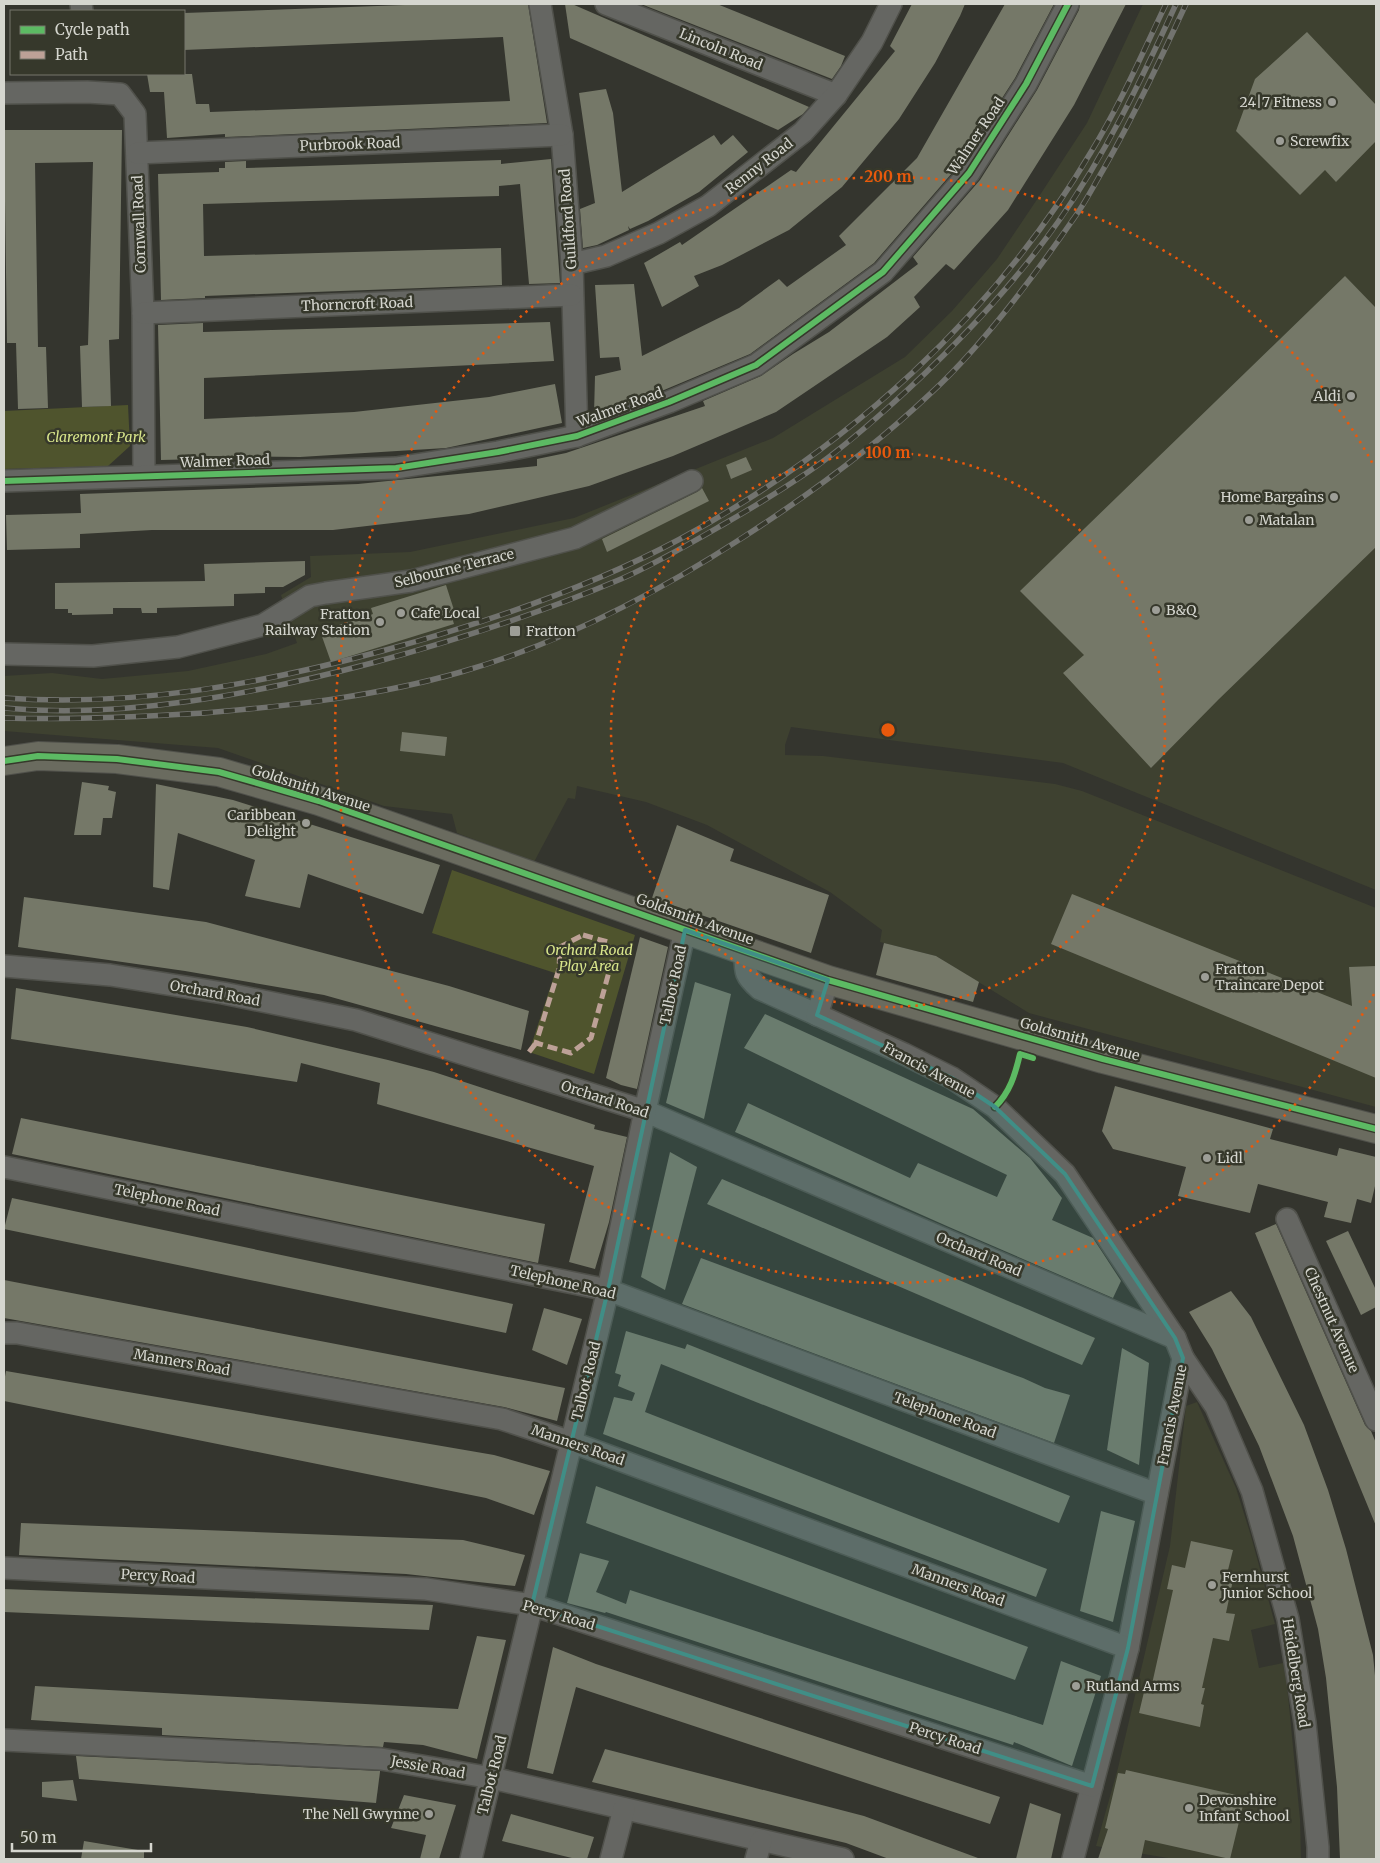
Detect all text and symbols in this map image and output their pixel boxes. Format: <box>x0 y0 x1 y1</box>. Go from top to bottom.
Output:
legend <box>10 10 185 75</box>
text: Cycle path <box>55 20 130 39</box>
street label: Lincoln Road <box>677 24 766 74</box>
text: Path <box>55 45 88 64</box>
street label: Walmer Road <box>943 93 1009 179</box>
place label: 24|7 Fitness <box>1240 93 1322 111</box>
marker: 24|7 Fitness <box>1326 96 1338 108</box>
place label: Screwfix <box>1290 132 1350 150</box>
street label: Purbrook Road <box>299 133 401 155</box>
street label: Renny Road <box>722 134 797 198</box>
marker: Screwfix <box>1274 135 1286 147</box>
street label: Guildford Road <box>555 167 580 270</box>
text: 200 m <box>864 167 912 186</box>
street label: Cornwall Road <box>128 174 150 273</box>
street label: Thorncroft Road <box>301 293 414 315</box>
street label: Walmer Road <box>574 383 666 431</box>
place label: Aldi <box>1313 387 1341 405</box>
marker: Aldi <box>1345 390 1357 402</box>
park label: Claremont Park <box>46 428 146 446</box>
text: 100 m <box>866 443 910 462</box>
street label: Walmer Road <box>179 450 271 472</box>
place label: Home Bargains <box>1220 488 1324 506</box>
marker: Home Bargains <box>1328 491 1340 503</box>
place label: Matalan <box>1259 511 1315 529</box>
marker: Matalan <box>1243 514 1255 526</box>
street label: Selbourne Terrace <box>392 544 516 592</box>
place label: B&Q <box>1166 601 1197 619</box>
place label: Cafe Local <box>411 604 481 622</box>
marker: B&Q <box>1150 604 1162 616</box>
place label: Fratton Railway Station <box>265 605 370 639</box>
marker: Cafe Local <box>395 607 407 619</box>
marker: Fratton Railway Station <box>374 616 386 628</box>
place label: Fratton <box>526 622 576 640</box>
marker: Fratton <box>508 624 522 638</box>
centre of rings <box>879 721 897 739</box>
street label: Goldsmith Avenue <box>250 760 372 816</box>
place label: Caribbean Delight <box>227 806 297 840</box>
marker: Caribbean Delight <box>300 817 312 829</box>
street label: Goldsmith Avenue <box>634 889 756 949</box>
park label: Orchard Road Play Area <box>545 941 633 975</box>
street label: Talbot Road <box>656 943 690 1026</box>
place label: Fratton Traincare Depot <box>1215 960 1325 994</box>
marker: Fratton Traincare Depot <box>1199 971 1211 983</box>
street label: Orchard Road <box>168 976 262 1010</box>
street label: Goldsmith Avenue <box>1018 1013 1142 1065</box>
street label: Francis Avenue <box>880 1038 978 1102</box>
street label: Orchard Road <box>559 1076 652 1122</box>
place label: Lidl <box>1217 1149 1244 1167</box>
marker: Lidl <box>1201 1152 1213 1164</box>
street label: Telephone Road <box>112 1180 222 1220</box>
street label: Orchard Road <box>933 1228 1025 1280</box>
street label: Telephone Road <box>508 1261 618 1303</box>
street label: Chestnut Avenue <box>1301 1264 1363 1376</box>
street label: Talbot Road <box>567 1339 605 1422</box>
street label: Manners Road <box>132 1345 232 1379</box>
street label: Francis Avenue <box>1153 1363 1191 1467</box>
street label: Telephone Road <box>891 1388 999 1442</box>
street label: Manners Road <box>529 1421 628 1470</box>
street label: Manners Road <box>909 1560 1007 1610</box>
street label: Percy Road <box>120 1565 196 1587</box>
place label: Fernhurst Junior School <box>1221 1568 1313 1602</box>
marker: Fernhurst Junior School <box>1206 1579 1218 1591</box>
street label: Percy Road <box>521 1596 598 1634</box>
street label: Heidelberg Road <box>1278 1617 1314 1730</box>
place label: Rutland Arms <box>1086 1677 1180 1695</box>
marker: Rutland Arms <box>1070 1680 1082 1692</box>
street label: Percy Road <box>907 1718 984 1758</box>
street label: Talbot Road <box>473 1733 511 1816</box>
street label: Jessie Road <box>389 1751 467 1782</box>
place label: Devonshire Infant School <box>1199 1791 1290 1825</box>
marker: Devonshire Infant School <box>1183 1802 1195 1814</box>
place label: The Nell Gwynne <box>303 1805 419 1823</box>
marker: The Nell Gwynne <box>423 1808 435 1820</box>
scale bar <box>12 1820 151 1852</box>
text: 50 m <box>20 1828 57 1847</box>

